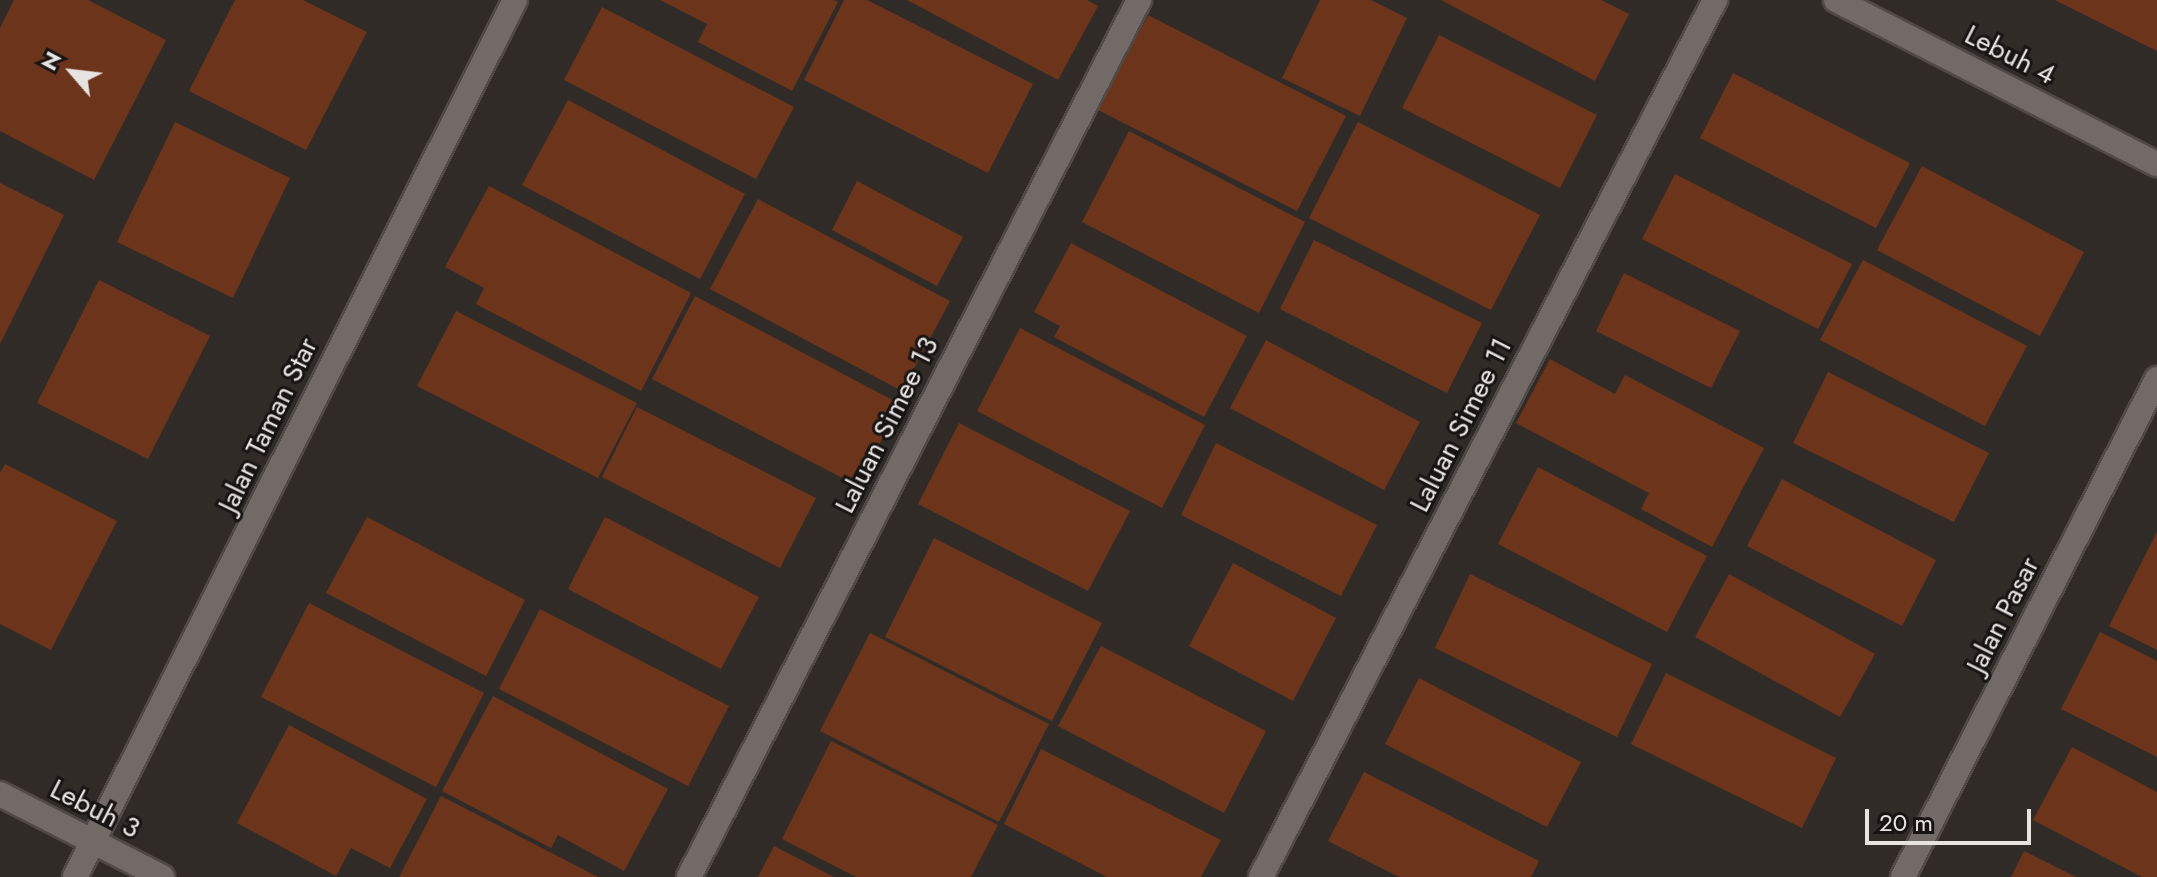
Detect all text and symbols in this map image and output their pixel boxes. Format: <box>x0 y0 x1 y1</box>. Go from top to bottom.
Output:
street label: Lebuh 4 <box>1959 18 2061 92</box>
north arrow <box>32 32 112 112</box>
text: N <box>33 46 69 76</box>
street label: Laluan Simee 13 <box>828 331 946 519</box>
street label: Jalan Taman Star <box>211 332 325 518</box>
street label: Laluan Simee 11 <box>1403 332 1519 518</box>
street label: Jalan Pasar <box>1960 551 2046 679</box>
street label: Lebuh 3 <box>45 772 145 846</box>
scale bar <box>1869 793 2035 843</box>
text: 20 m <box>1879 805 1933 840</box>

